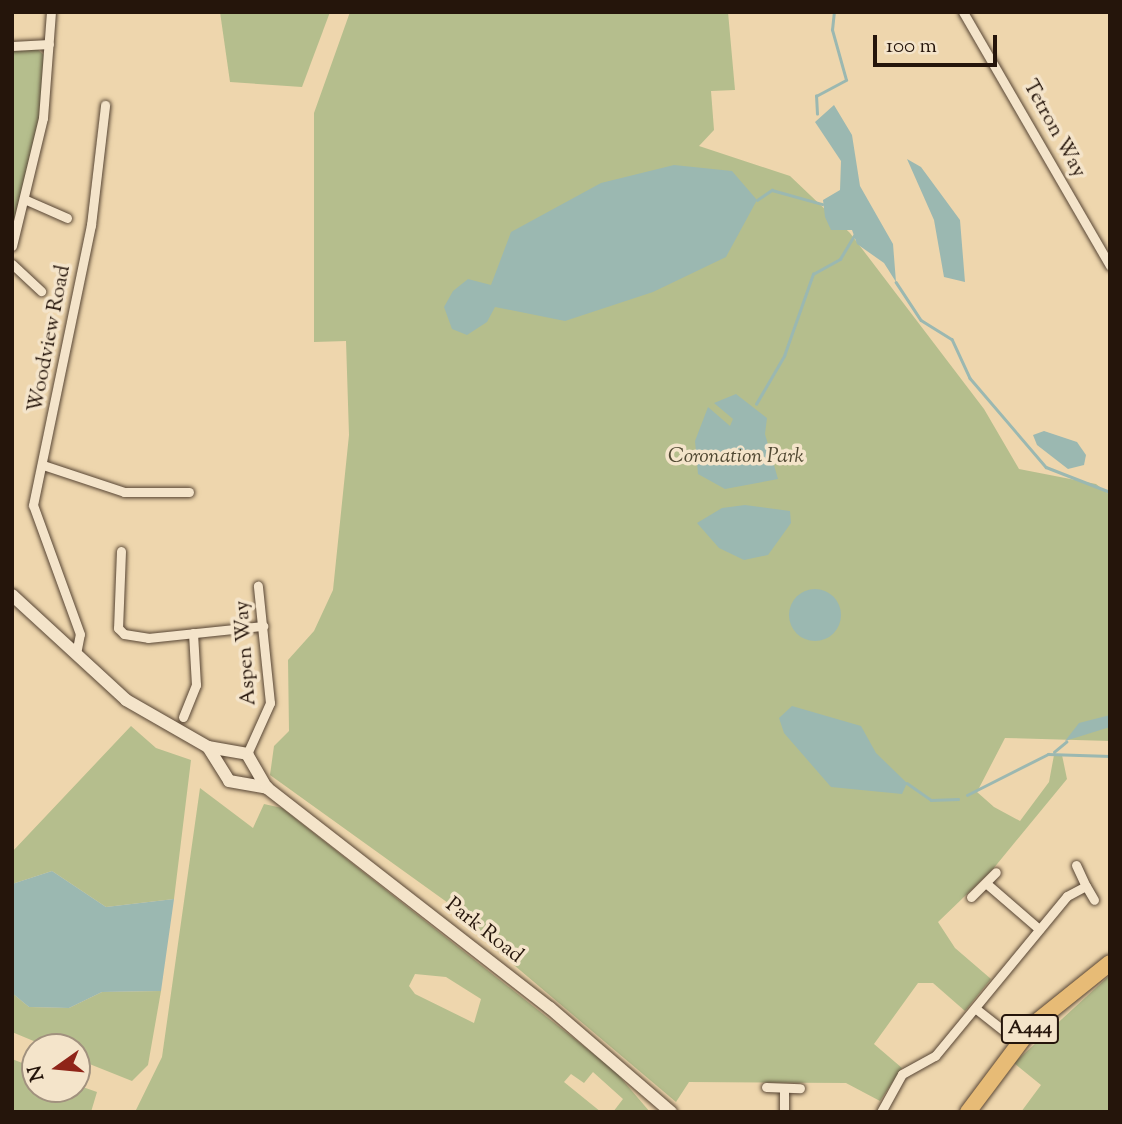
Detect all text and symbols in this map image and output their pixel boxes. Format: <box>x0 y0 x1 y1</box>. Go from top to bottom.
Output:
scale bar <box>877 21 1001 65</box>
text: 100 m <box>886 32 937 62</box>
street label: Tetron Way <box>1017 76 1091 182</box>
street label: Woodview Road <box>23 263 77 415</box>
park label: Coronation Park <box>668 444 804 470</box>
street label: Aspen Way <box>230 599 262 707</box>
street label: Park Road <box>440 893 528 969</box>
road number: A444 <box>1000 1014 1060 1044</box>
north arrow <box>21 1033 91 1103</box>
text: N <box>22 1062 52 1084</box>

